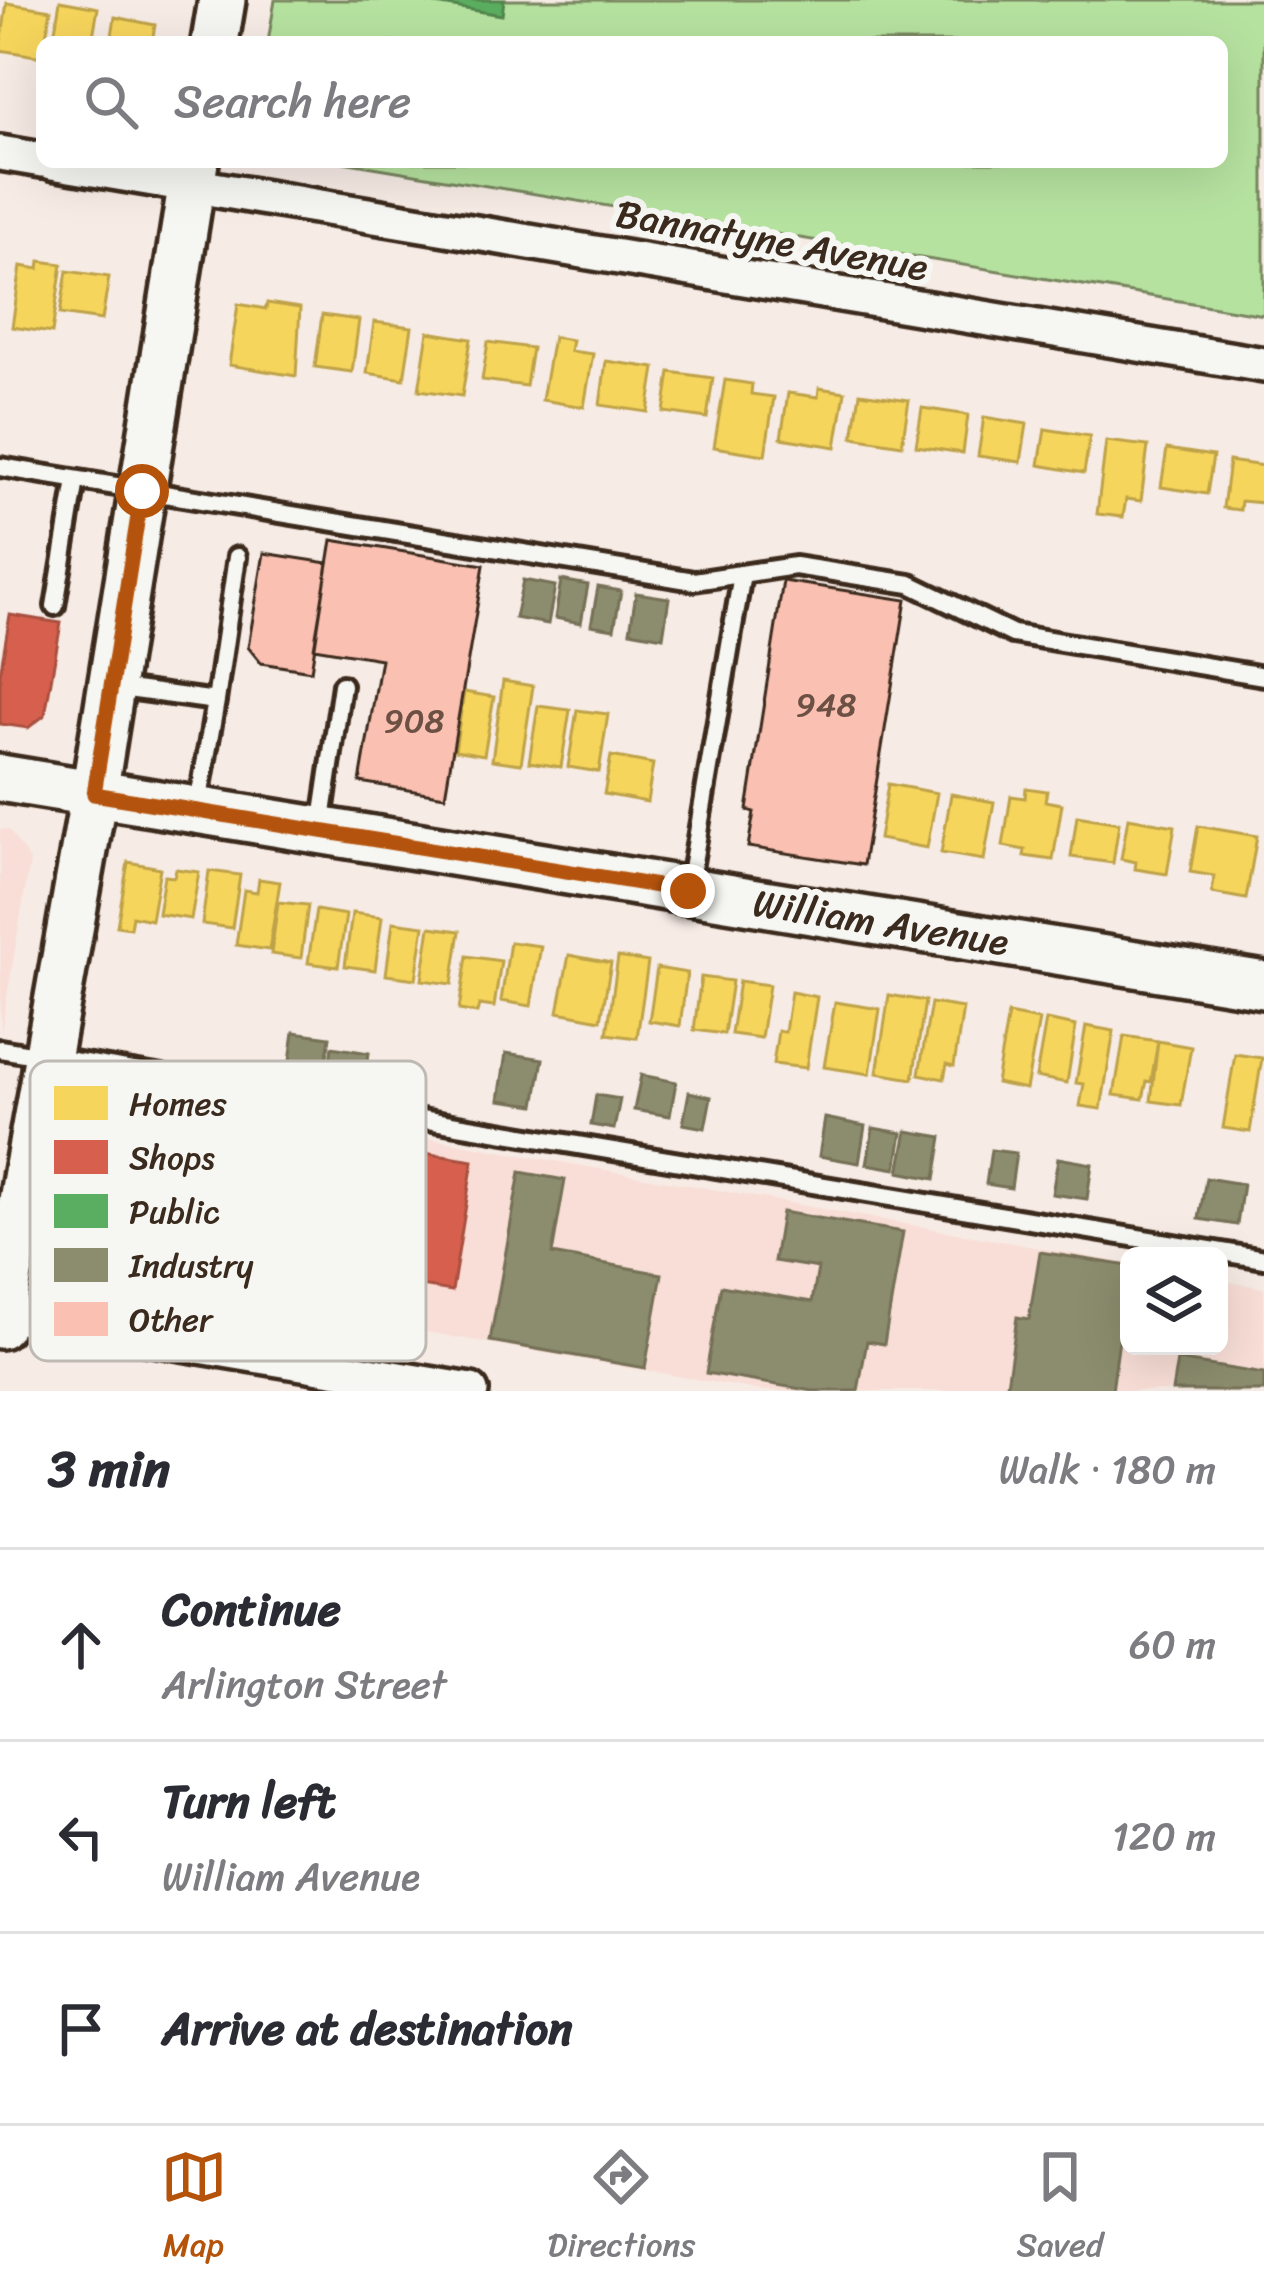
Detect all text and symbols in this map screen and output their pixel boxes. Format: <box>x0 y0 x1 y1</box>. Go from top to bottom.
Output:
search box <box>36 36 1228 168</box>
text: Search here <box>174 62 411 142</box>
icon: search <box>78 69 144 135</box>
street label: Bannatyne Avenue <box>610 179 934 301</box>
route start <box>115 464 169 518</box>
house number: 948 <box>796 676 856 734</box>
house number: 908 <box>383 692 445 750</box>
route end <box>661 864 715 918</box>
street label: William Avenue <box>748 868 1014 976</box>
legend <box>30 1061 426 1361</box>
text: Homes <box>129 1075 227 1133</box>
text: Shops <box>129 1129 215 1187</box>
text: Public <box>129 1183 220 1241</box>
text: Industry <box>128 1237 253 1295</box>
map controls <box>1120 1247 1228 1355</box>
button: layers <box>1120 1247 1228 1355</box>
text: Other <box>129 1291 214 1349</box>
text: 3 min <box>48 1424 170 1514</box>
text: Walk · 180 m <box>999 1435 1216 1504</box>
text: Continue <box>162 1570 341 1650</box>
text: 60 m <box>1129 1610 1216 1679</box>
icon: ahead <box>48 1612 114 1678</box>
text: Arlington Street <box>162 1650 447 1719</box>
text: Turn left <box>162 1762 335 1842</box>
text: 120 m <box>1112 1802 1216 1871</box>
icon: left <box>48 1804 114 1870</box>
text: William Avenue <box>162 1842 420 1911</box>
text: Arrive at destination <box>162 1989 572 2069</box>
icon: arrive <box>48 1996 114 2062</box>
tab: Map <box>161 2144 227 2274</box>
tab: Directions <box>548 2144 695 2274</box>
tab: Saved <box>1016 2144 1103 2274</box>

